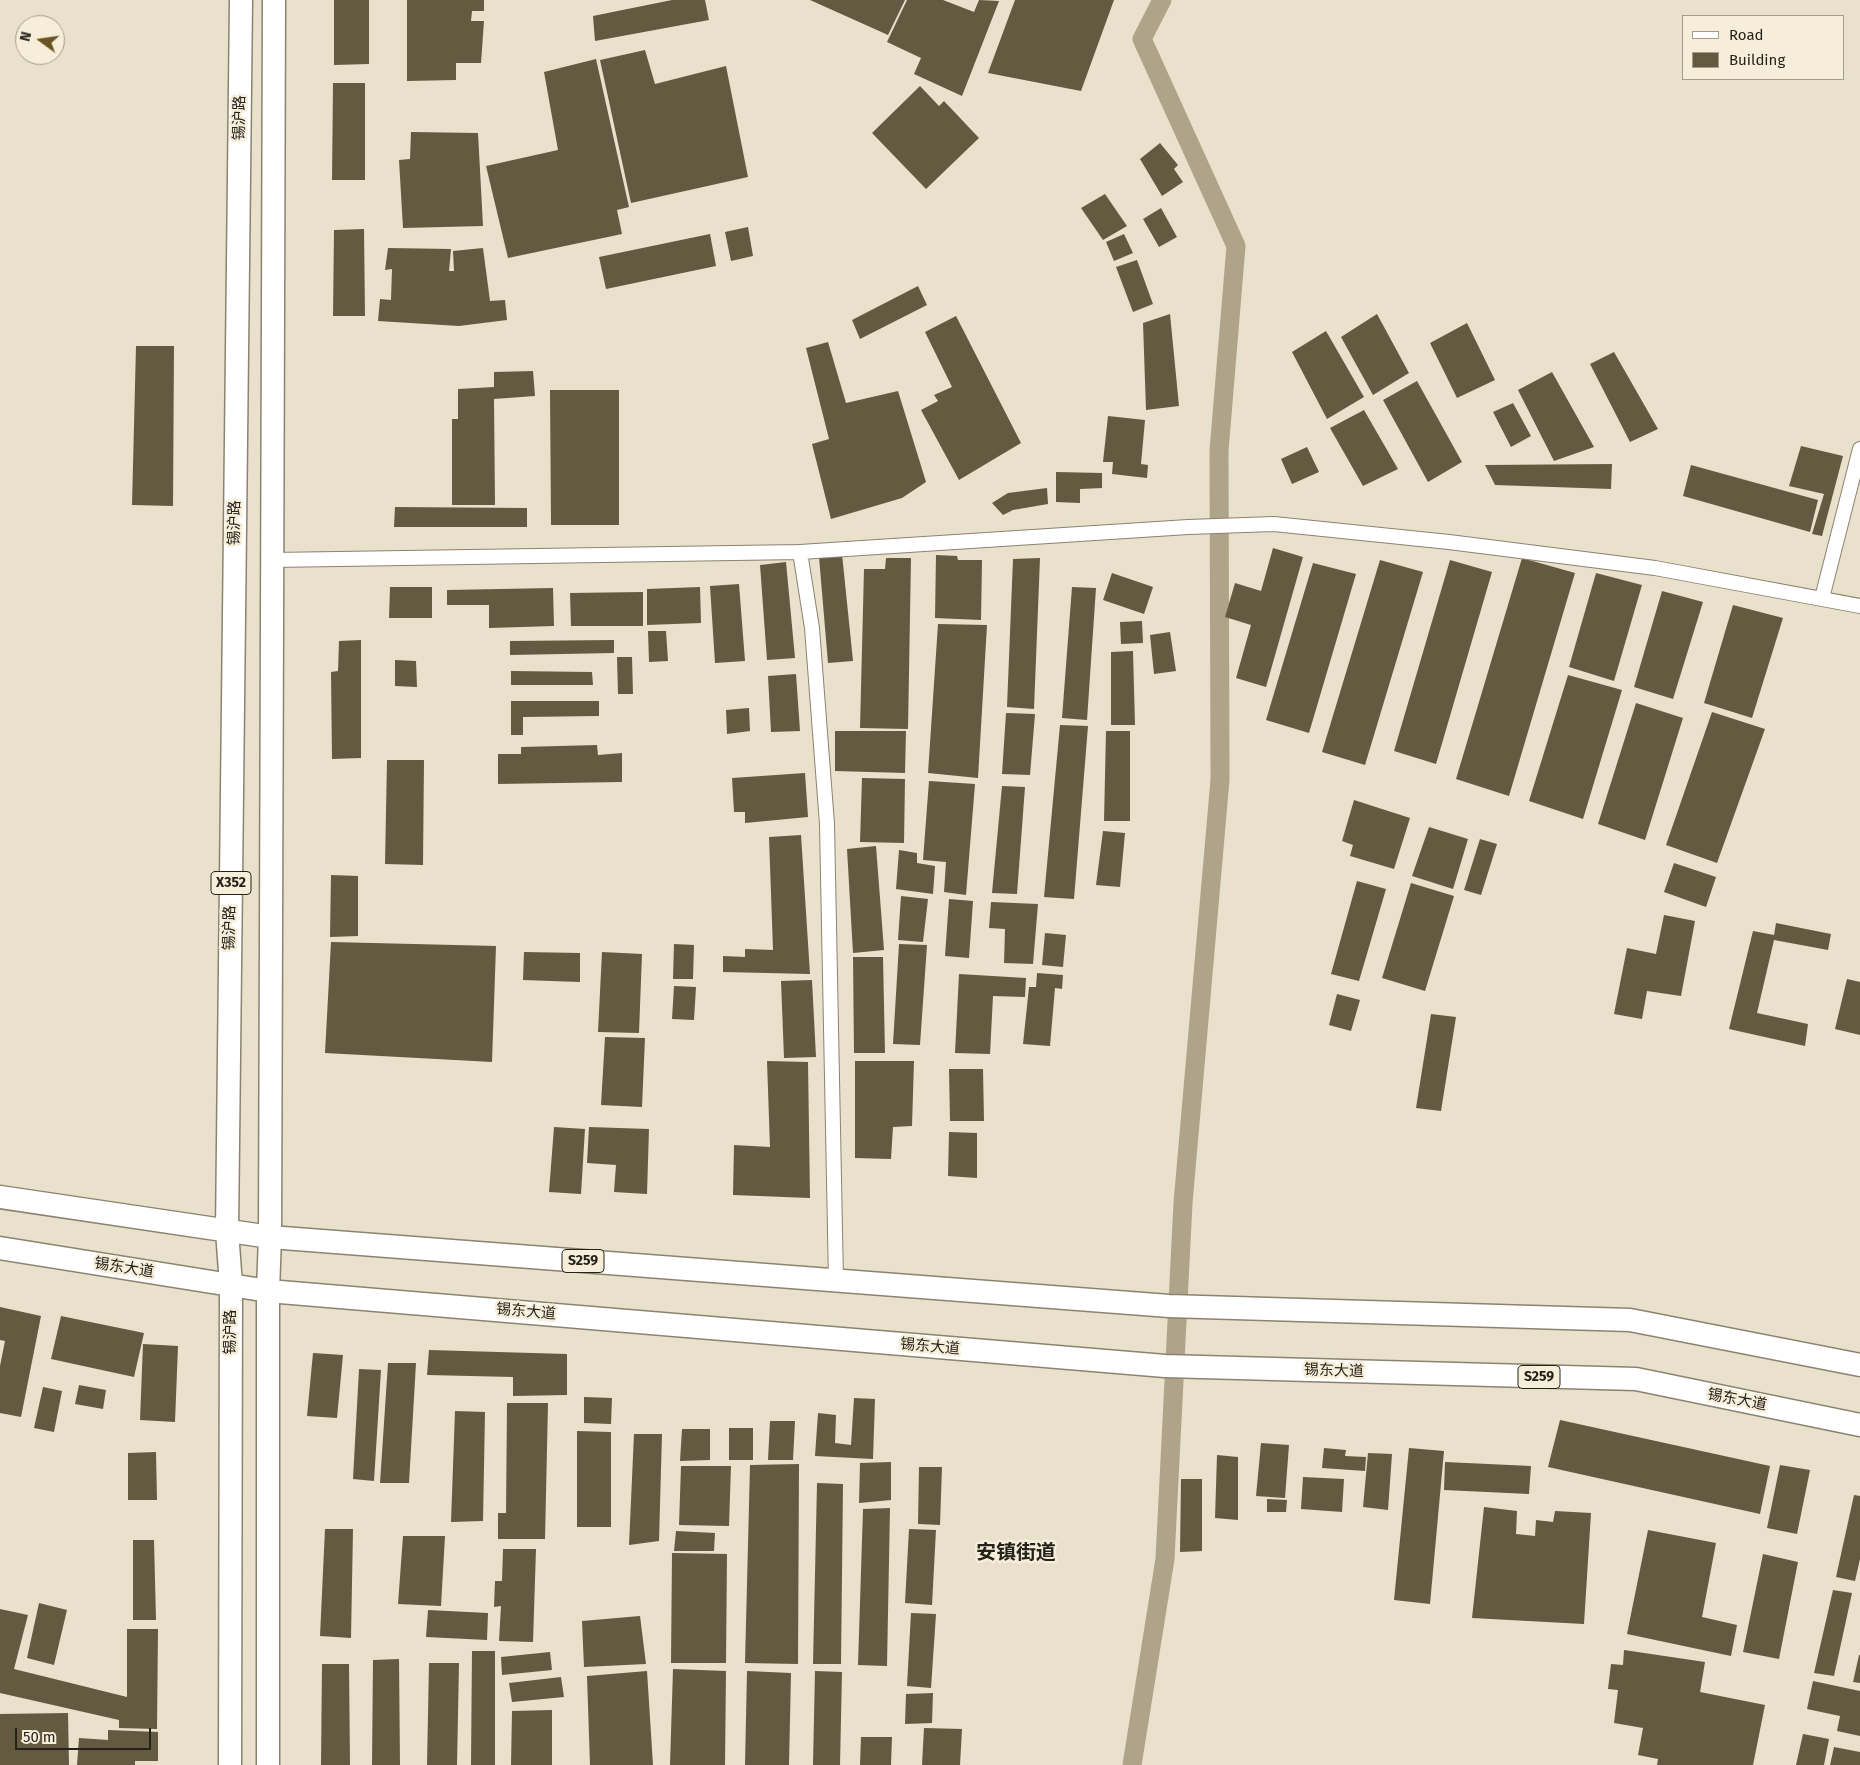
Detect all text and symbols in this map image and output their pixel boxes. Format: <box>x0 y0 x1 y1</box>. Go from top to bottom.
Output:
north arrow <box>15 15 65 65</box>
legend <box>1682 15 1845 80</box>
text: Road <box>1729 26 1764 44</box>
text: N <box>17 30 35 43</box>
text: Building <box>1729 51 1785 69</box>
street label: 锡沪路 <box>231 95 249 141</box>
street label: 锡沪路 <box>226 500 244 546</box>
road number: X352 <box>211 871 251 894</box>
street label: 锡沪路 <box>221 905 239 951</box>
road number: S259 <box>562 1250 604 1272</box>
street label: 锡东大道 <box>93 1254 155 1282</box>
street label: 锡东大道 <box>495 1300 557 1324</box>
street label: 锡沪路 <box>222 1310 240 1354</box>
street label: 锡东大道 <box>899 1335 961 1359</box>
street label: 锡东大道 <box>1304 1361 1364 1381</box>
road number: S259 <box>1518 1365 1560 1388</box>
street label: 锡东大道 <box>1706 1385 1768 1415</box>
district label: 安镇街道 <box>976 1541 1056 1565</box>
scale bar <box>18 1718 154 1750</box>
text: 50 m <box>23 1728 56 1746</box>

